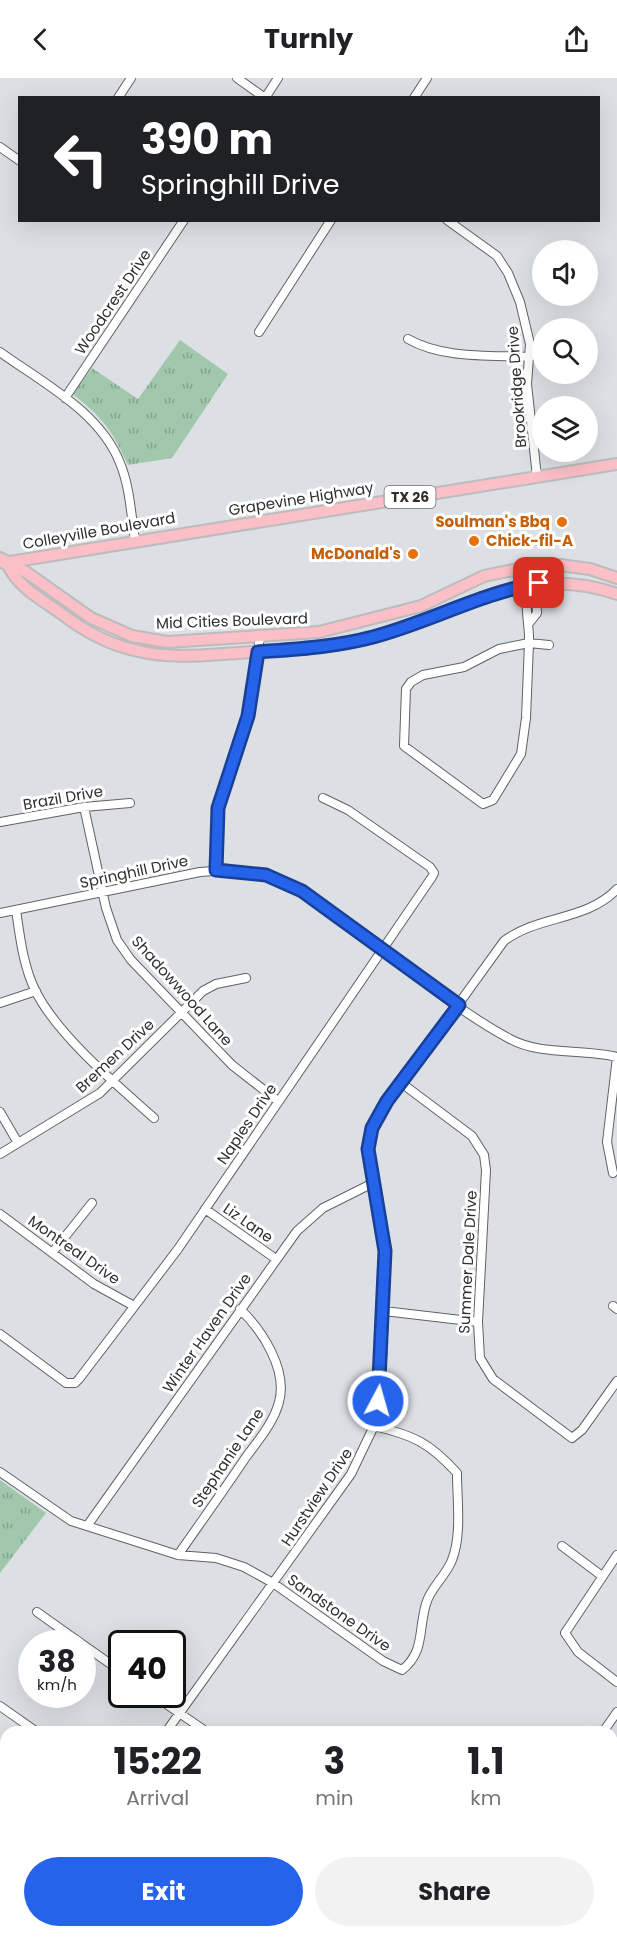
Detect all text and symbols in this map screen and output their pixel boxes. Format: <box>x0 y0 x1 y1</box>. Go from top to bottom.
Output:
text: Turnly <box>264 20 353 57</box>
icon: back <box>24 23 57 56</box>
icon: share <box>560 23 593 56</box>
text: 390 m <box>141 110 273 169</box>
icon: left <box>42 120 120 198</box>
text: Springhill Drive <box>141 166 339 203</box>
map controls <box>532 240 598 462</box>
button: sound <box>532 240 598 306</box>
street label: Woodcrest Drive <box>70 245 156 359</box>
button: search <box>532 318 598 384</box>
street label: Brookridge Drive <box>502 325 531 449</box>
button: layers <box>532 396 598 462</box>
street label: Grapevine Highway <box>227 477 375 520</box>
road number: TX 26 <box>384 486 436 508</box>
street label: Colleyville Boulevard <box>21 507 177 554</box>
place label: Soulman's Bbq <box>435 511 550 532</box>
marker: Soulman's Bbq <box>555 515 569 529</box>
place label: Chick-fil-A <box>486 530 573 551</box>
marker: Chick-fil-A <box>467 534 481 548</box>
place label: McDonald's <box>311 543 401 564</box>
marker: McDonald's <box>406 547 420 561</box>
pin <box>513 557 564 608</box>
icon: arrive <box>522 566 555 599</box>
street label: Mid Cities Boulevard <box>156 607 308 634</box>
street label: Brazil Drive <box>21 780 104 815</box>
street label: Springhill Drive <box>78 850 190 893</box>
street label: Shadowwood Lane <box>127 931 238 1050</box>
street label: Bremen Drive <box>71 1014 158 1097</box>
street label: Naples Drive <box>212 1079 281 1168</box>
street label: Summer Dale Drive <box>453 1190 482 1334</box>
street label: Liz Lane <box>219 1198 277 1247</box>
street label: Montreal Drive <box>24 1210 125 1289</box>
street label: Winter Haven Drive <box>157 1269 256 1397</box>
position arrow <box>346 1369 410 1433</box>
street label: Stephanie Lane <box>187 1404 269 1511</box>
street label: Hurstview Drive <box>276 1444 357 1550</box>
street label: Sandstone Drive <box>283 1569 395 1656</box>
speed limit sign: 40 <box>108 1630 186 1708</box>
text: 38 <box>38 1640 76 1683</box>
text: km/h <box>37 1674 77 1695</box>
text: 15:22 <box>114 1736 202 1787</box>
text: 3 <box>324 1736 345 1787</box>
text: 1.1 <box>467 1736 504 1787</box>
text: Arrival <box>126 1784 189 1812</box>
text: min <box>315 1784 354 1812</box>
text: km <box>470 1784 501 1812</box>
button: Exit <box>24 1857 303 1926</box>
button: Share <box>315 1857 594 1926</box>

